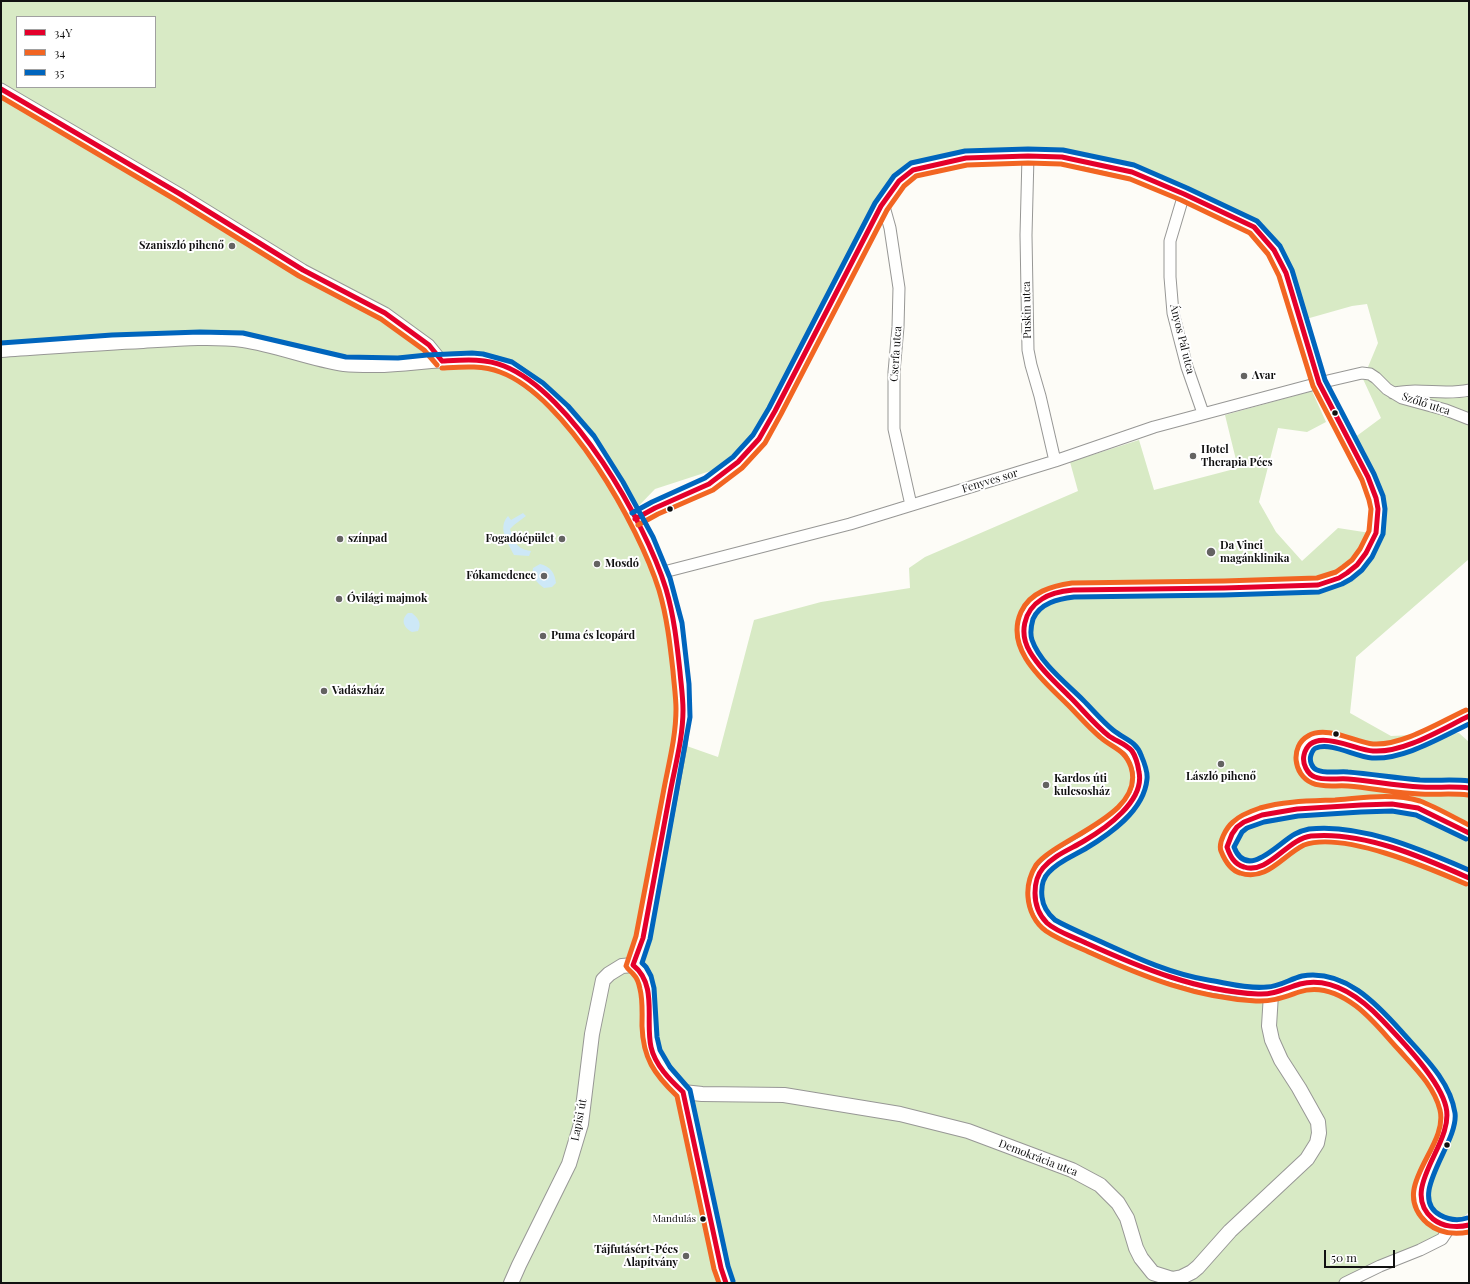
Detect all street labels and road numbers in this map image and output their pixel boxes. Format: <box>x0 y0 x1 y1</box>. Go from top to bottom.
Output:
street label: Puskin utca <box>1020 281 1034 339</box>
street label: Ányos Pál utca <box>1167 303 1197 375</box>
street label: Cserfa utca <box>887 326 905 382</box>
street label: Szőlő utca <box>1400 390 1452 418</box>
street label: Fenyves sor <box>960 466 1020 496</box>
street label: Lapisi út <box>568 1098 590 1142</box>
street label: Demokrácia utca <box>997 1137 1079 1179</box>

